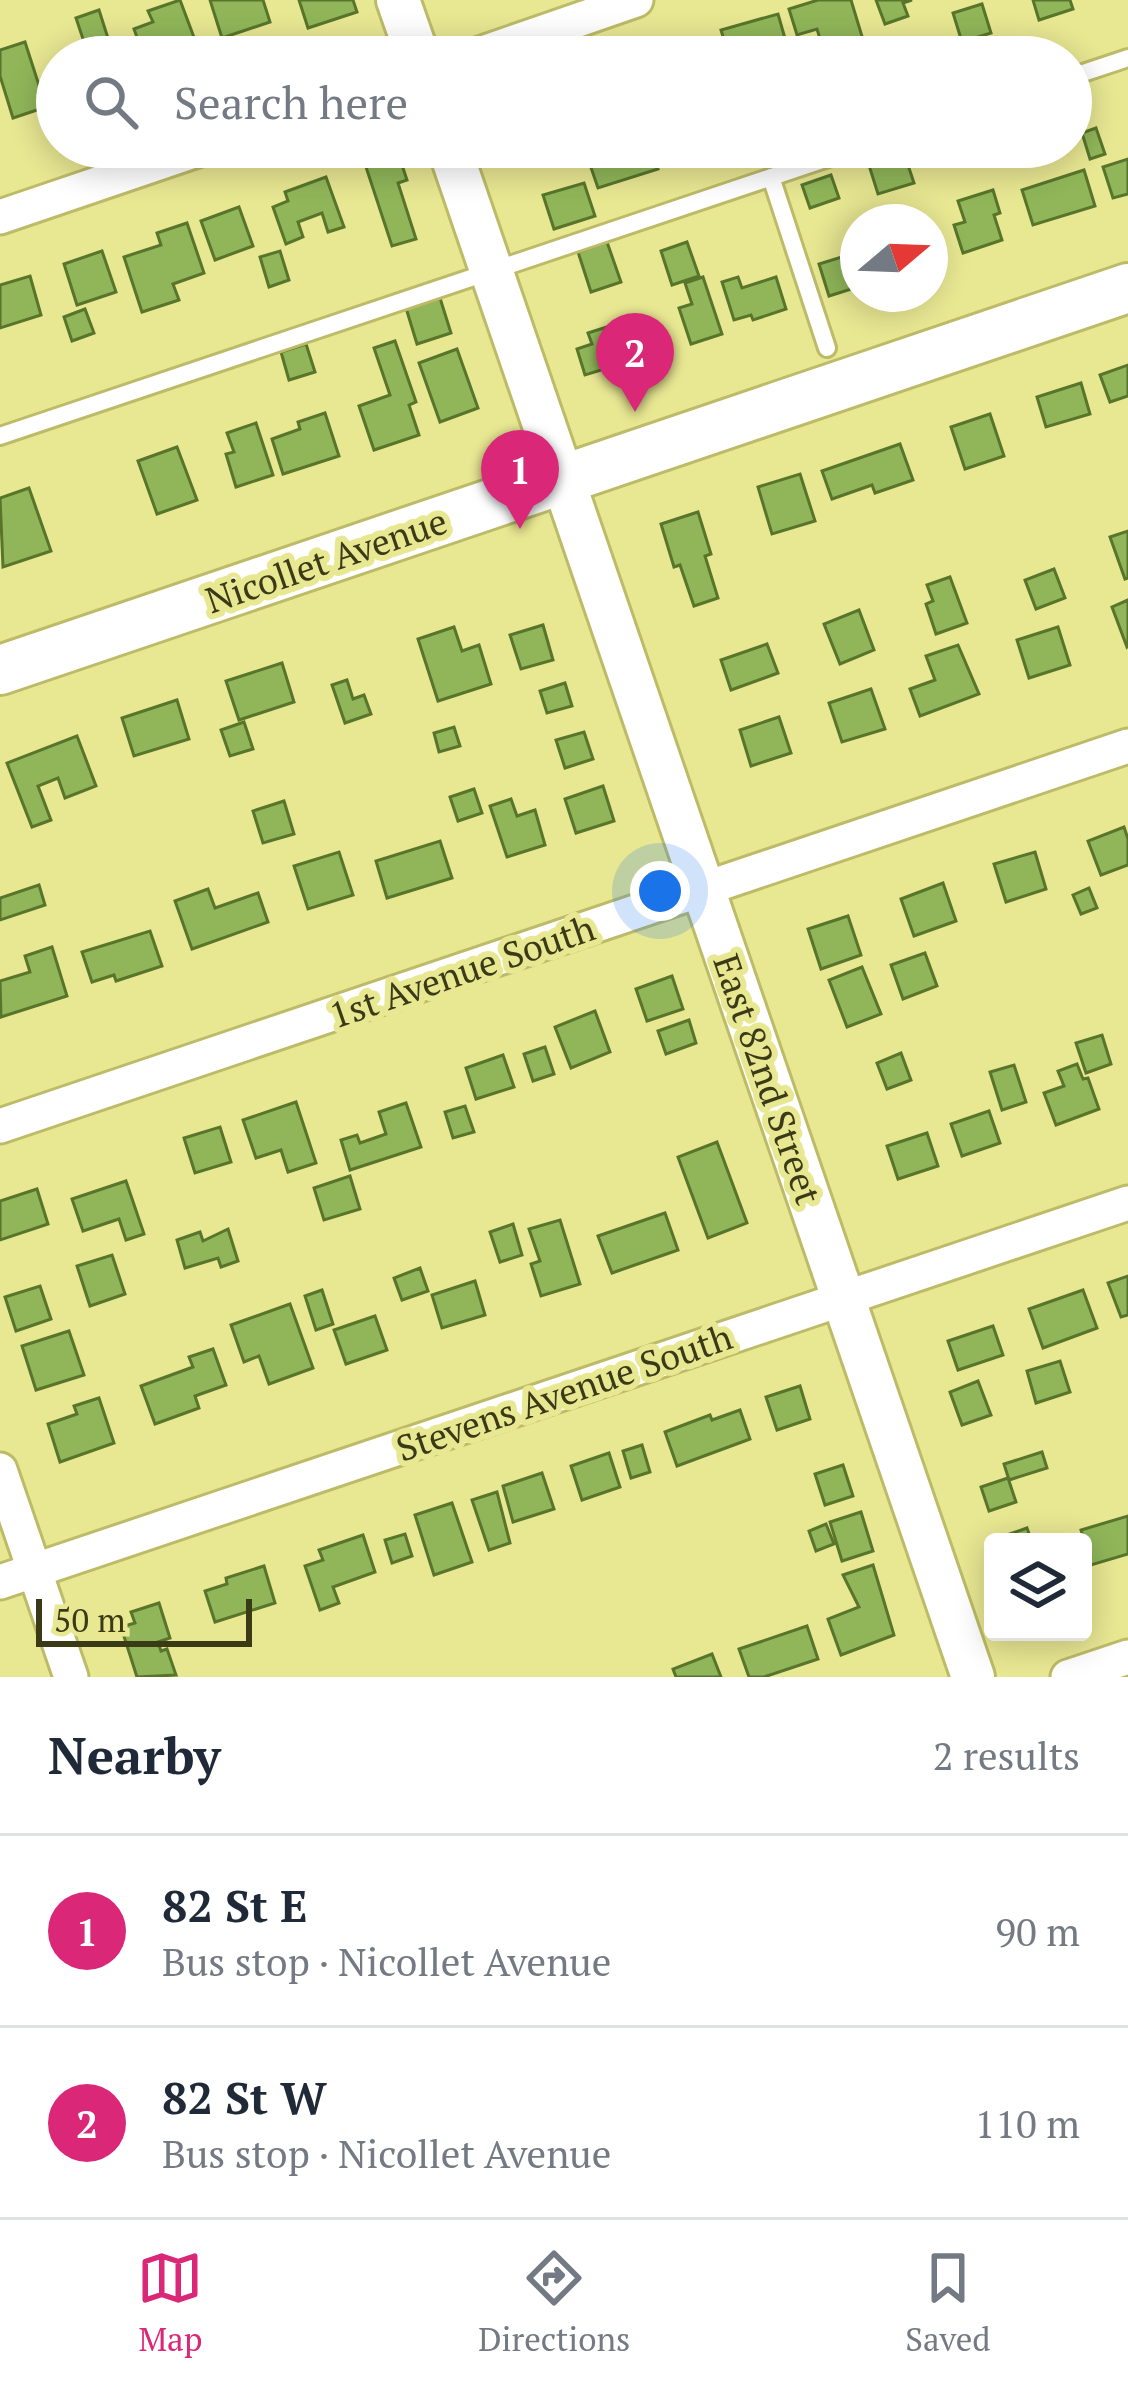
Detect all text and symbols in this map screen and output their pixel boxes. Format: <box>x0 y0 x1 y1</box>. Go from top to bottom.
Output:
search box <box>36 36 1092 168</box>
icon: search <box>78 69 144 135</box>
text: Search here <box>174 72 408 132</box>
north arrow <box>840 204 948 312</box>
pin: 2 <box>596 313 674 412</box>
pin: 1 <box>481 430 559 529</box>
street label: Nicollet Avenue <box>199 497 453 623</box>
your location <box>630 861 690 921</box>
street label: 1st Avenue South <box>323 904 601 1038</box>
street label: East 82nd Street <box>703 948 833 1210</box>
street label: Stevens Avenue South <box>390 1313 738 1471</box>
map controls <box>984 1533 1092 1641</box>
button: layers <box>984 1533 1092 1641</box>
scale bar <box>36 1593 252 1646</box>
text: 50 m <box>54 1598 126 1641</box>
text: Nearby <box>48 1721 221 1789</box>
text: 2 results <box>933 1729 1080 1781</box>
text: 82 St E <box>162 1875 307 1935</box>
text: 1 <box>76 1905 98 1957</box>
text: 90 m <box>995 1905 1080 1957</box>
text: Bus stop · Nicollet Avenue <box>162 1935 611 1987</box>
text: 82 St W <box>162 2067 327 2127</box>
text: 2 <box>76 2097 98 2149</box>
text: 110 m <box>975 2097 1080 2149</box>
text: Bus stop · Nicollet Avenue <box>162 2127 611 2179</box>
tab: Map <box>137 2245 203 2360</box>
tab: Directions <box>478 2245 630 2360</box>
tab: Saved <box>905 2245 991 2360</box>

